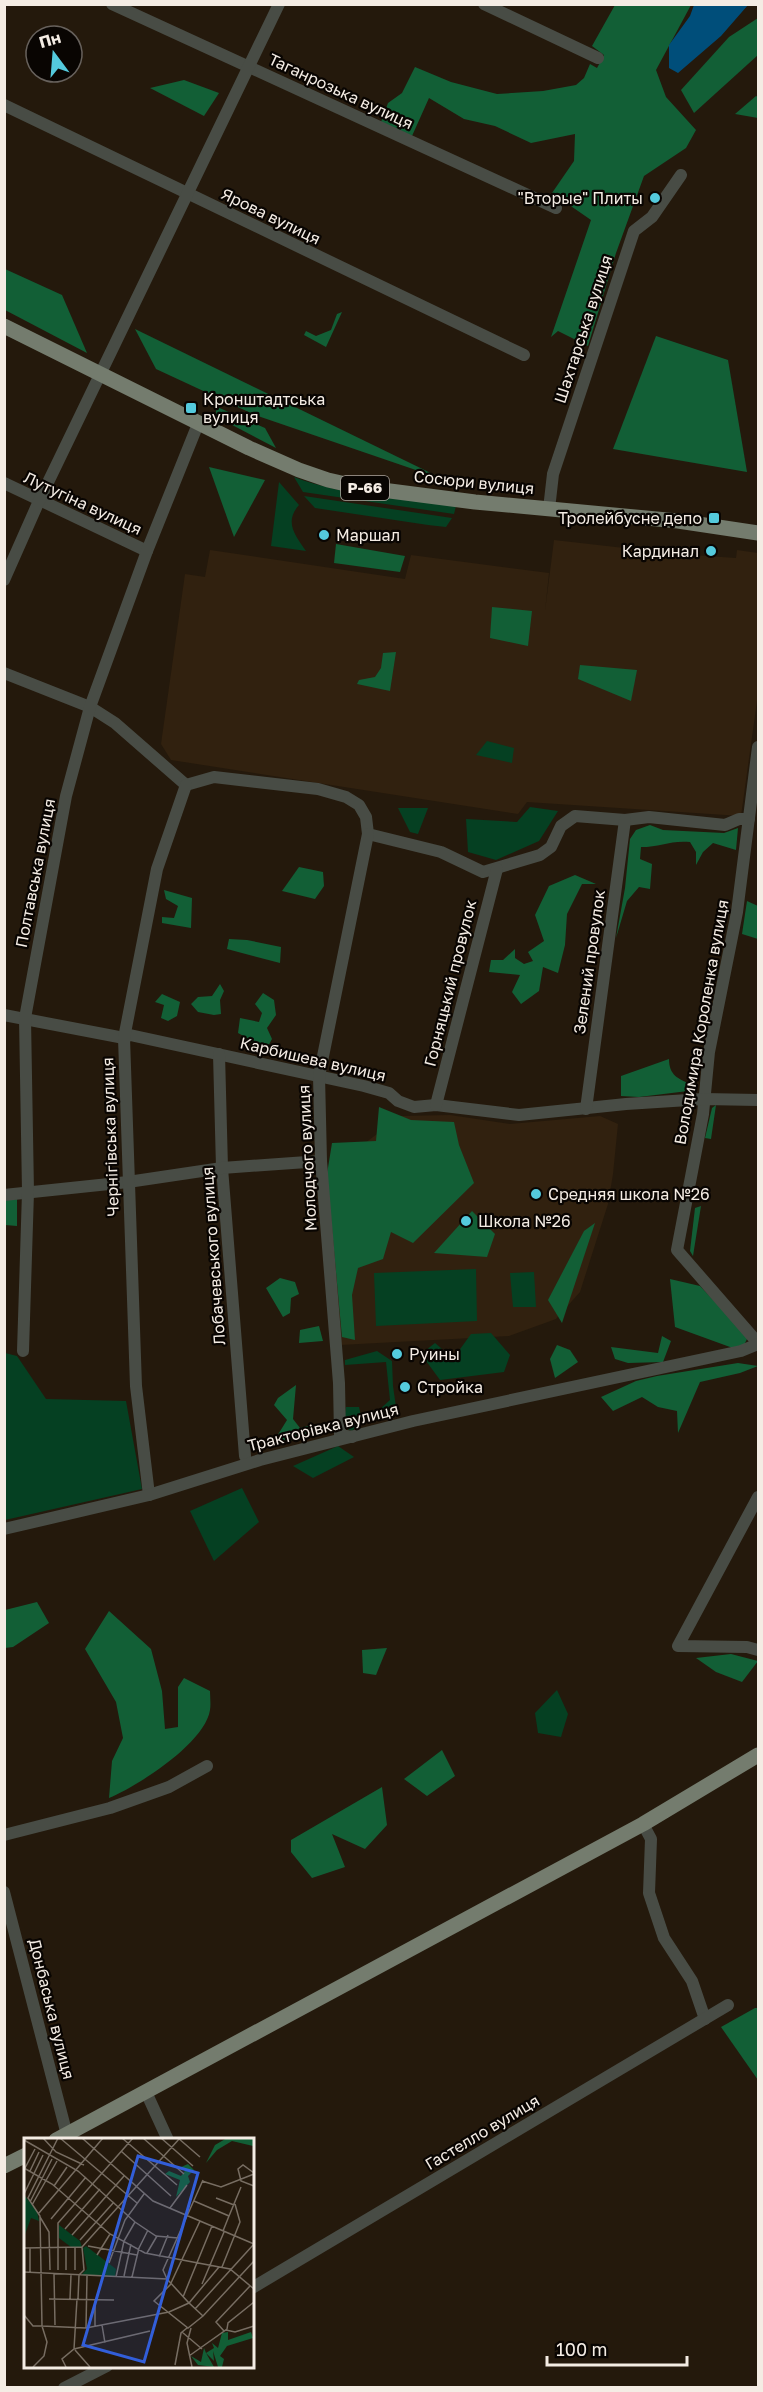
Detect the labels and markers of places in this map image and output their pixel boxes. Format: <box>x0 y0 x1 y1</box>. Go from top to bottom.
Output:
place label: "Вторые" Плиты <box>517 188 643 208</box>
marker: "Вторые" Плиты <box>648 191 662 205</box>
place label: Кронштадтська вулиця <box>203 389 325 427</box>
marker: Кронштадтська вулиця <box>184 401 198 415</box>
place label: Тролейбусне депо <box>558 508 702 528</box>
marker: Тролейбусне депо <box>707 511 721 525</box>
place label: Маршал <box>336 525 400 545</box>
marker: Маршал <box>317 528 331 542</box>
place label: Кардинал <box>622 541 699 561</box>
marker: Кардинал <box>704 544 718 558</box>
place label: Средняя школа №26 <box>548 1184 710 1204</box>
marker: Средняя школа №26 <box>529 1187 543 1201</box>
place label: Школа №26 <box>478 1211 571 1231</box>
marker: Школа №26 <box>459 1214 473 1228</box>
place label: Руины <box>409 1344 460 1364</box>
marker: Руины <box>390 1347 404 1361</box>
place label: Стройка <box>417 1377 483 1397</box>
marker: Стройка <box>398 1380 412 1394</box>

